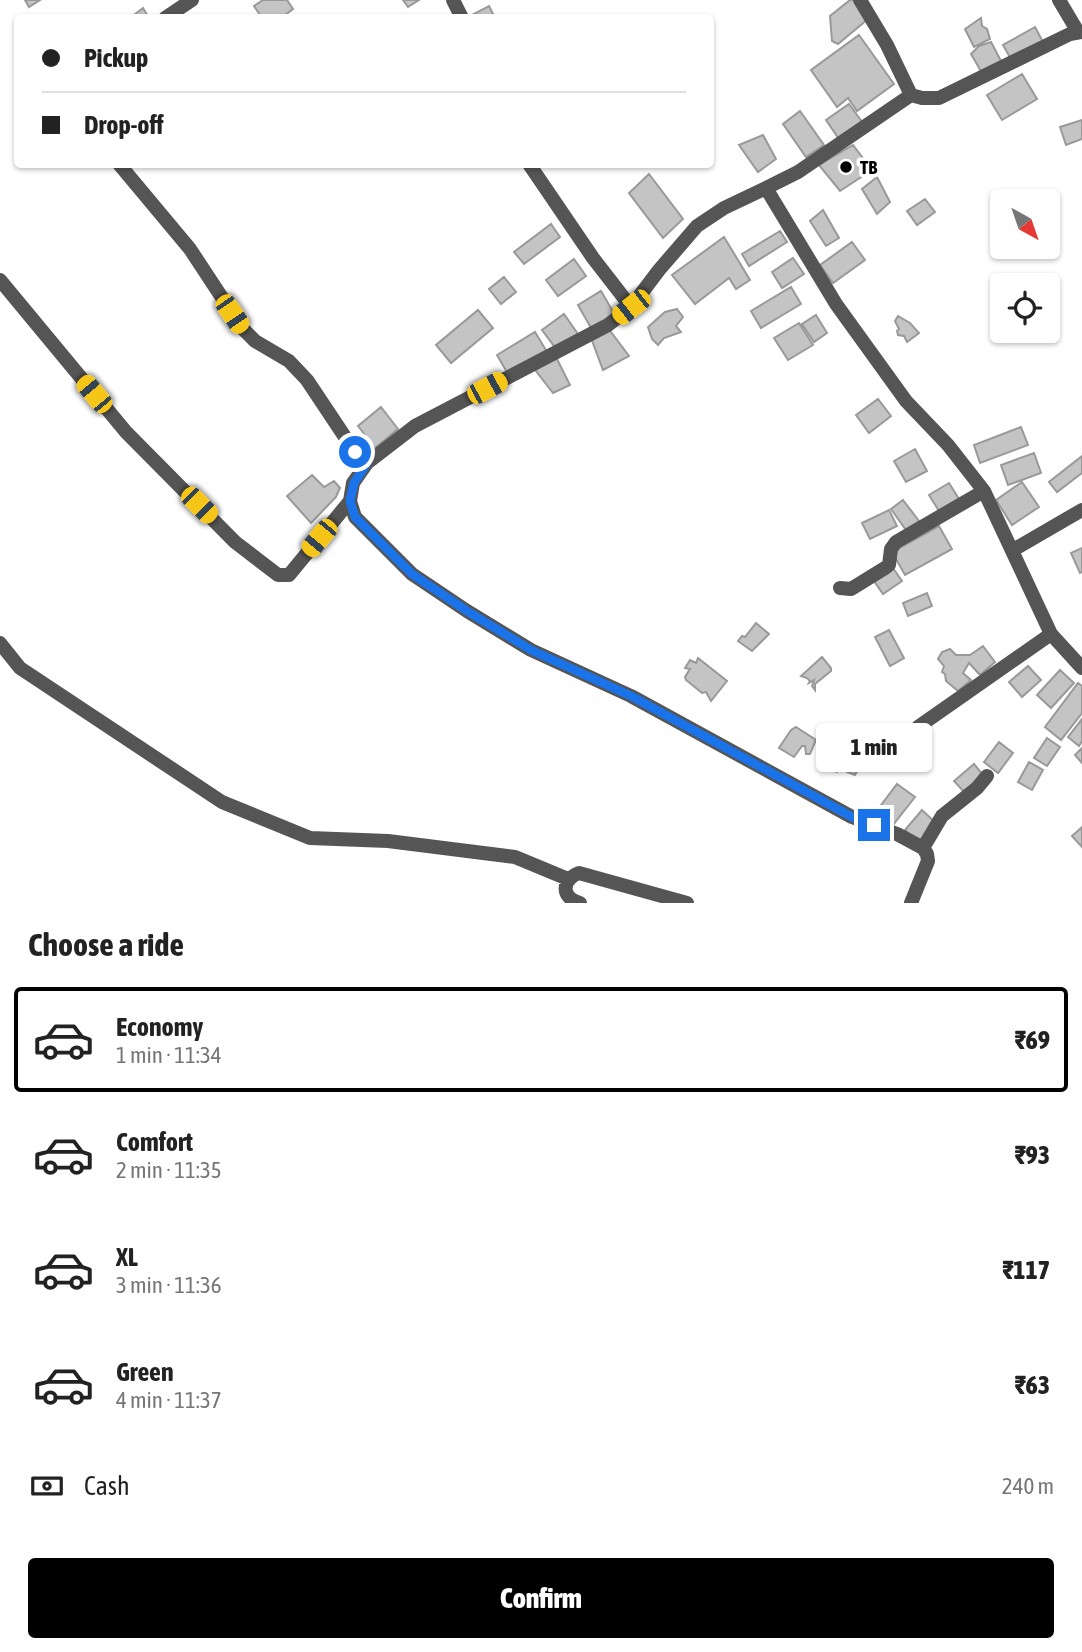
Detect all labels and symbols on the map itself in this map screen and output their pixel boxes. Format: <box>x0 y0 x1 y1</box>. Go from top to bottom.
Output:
place label: TB <box>860 156 877 178</box>
marker: TB <box>838 159 854 175</box>
north arrow <box>990 189 1060 259</box>
car <box>608 286 655 328</box>
car <box>212 291 253 337</box>
car <box>464 369 511 407</box>
car <box>73 371 116 417</box>
route start <box>339 436 371 468</box>
car <box>177 483 222 527</box>
car <box>298 515 341 561</box>
callout: 1 min <box>816 724 932 772</box>
route end <box>858 809 890 841</box>

